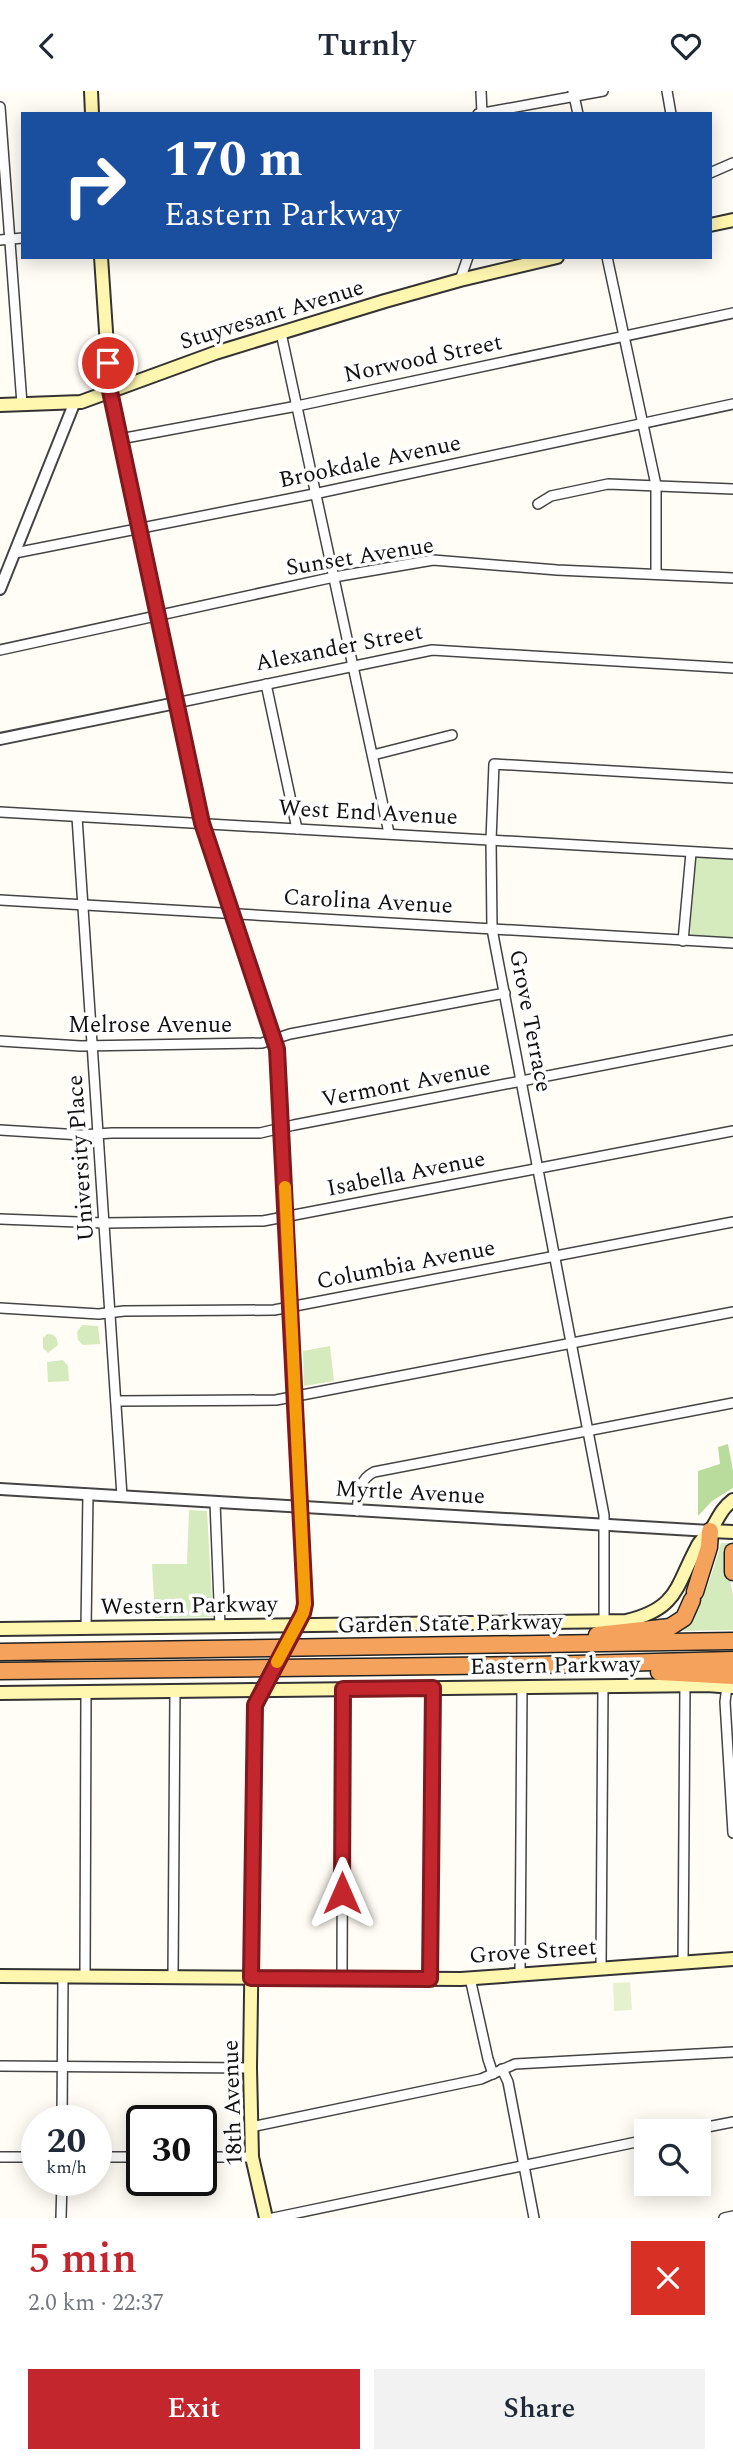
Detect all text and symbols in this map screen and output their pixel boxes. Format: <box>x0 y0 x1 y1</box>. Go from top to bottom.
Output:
text: Turnly <box>317 21 416 70</box>
icon: back <box>28 27 66 65</box>
icon: heart <box>667 27 705 65</box>
text: 170 m <box>164 123 303 198</box>
icon: right <box>49 140 140 231</box>
text: Eastern Parkway <box>164 191 401 240</box>
street label: Stuyvesant Avenue <box>176 270 368 360</box>
street label: Norwood Street <box>340 325 506 393</box>
pin <box>78 333 138 393</box>
icon: arrive <box>89 344 127 382</box>
street label: Brookdale Avenue <box>276 426 464 498</box>
street label: Sunset Avenue <box>283 528 437 586</box>
street label: Alexander Street <box>252 615 426 681</box>
street label: West End Avenue <box>277 791 459 835</box>
street label: Carolina Avenue <box>282 880 454 924</box>
street label: Grove Terrace <box>499 947 561 1095</box>
street label: Melrose Avenue <box>68 1008 232 1043</box>
street label: Vermont Avenue <box>318 1050 494 1118</box>
street label: University Place <box>58 1074 104 1242</box>
street label: Isabella Avenue <box>324 1141 488 1207</box>
street label: Columbia Avenue <box>314 1231 498 1299</box>
street label: Myrtle Avenue <box>334 1472 486 1514</box>
street label: Western Parkway <box>100 1587 279 1625</box>
street label: Garden State Parkway <box>337 1605 564 1643</box>
street label: Eastern Parkway <box>469 1647 641 1685</box>
position arrow <box>305 1856 379 1930</box>
street label: Grove Street <box>468 1930 598 1974</box>
street label: 18th Avenue <box>213 2039 253 2167</box>
speed limit sign: 30 <box>126 2105 217 2196</box>
text: 20 <box>47 2115 86 2168</box>
map controls <box>634 2119 711 2196</box>
button: search <box>634 2119 711 2196</box>
text: km/h <box>46 2154 87 2181</box>
text: 5 min <box>28 2228 137 2291</box>
button: close <box>631 2241 705 2315</box>
text: 2.0 km · 22:37 <box>28 2286 164 2321</box>
button: Exit <box>28 2369 360 2449</box>
button: Share <box>374 2369 705 2449</box>

